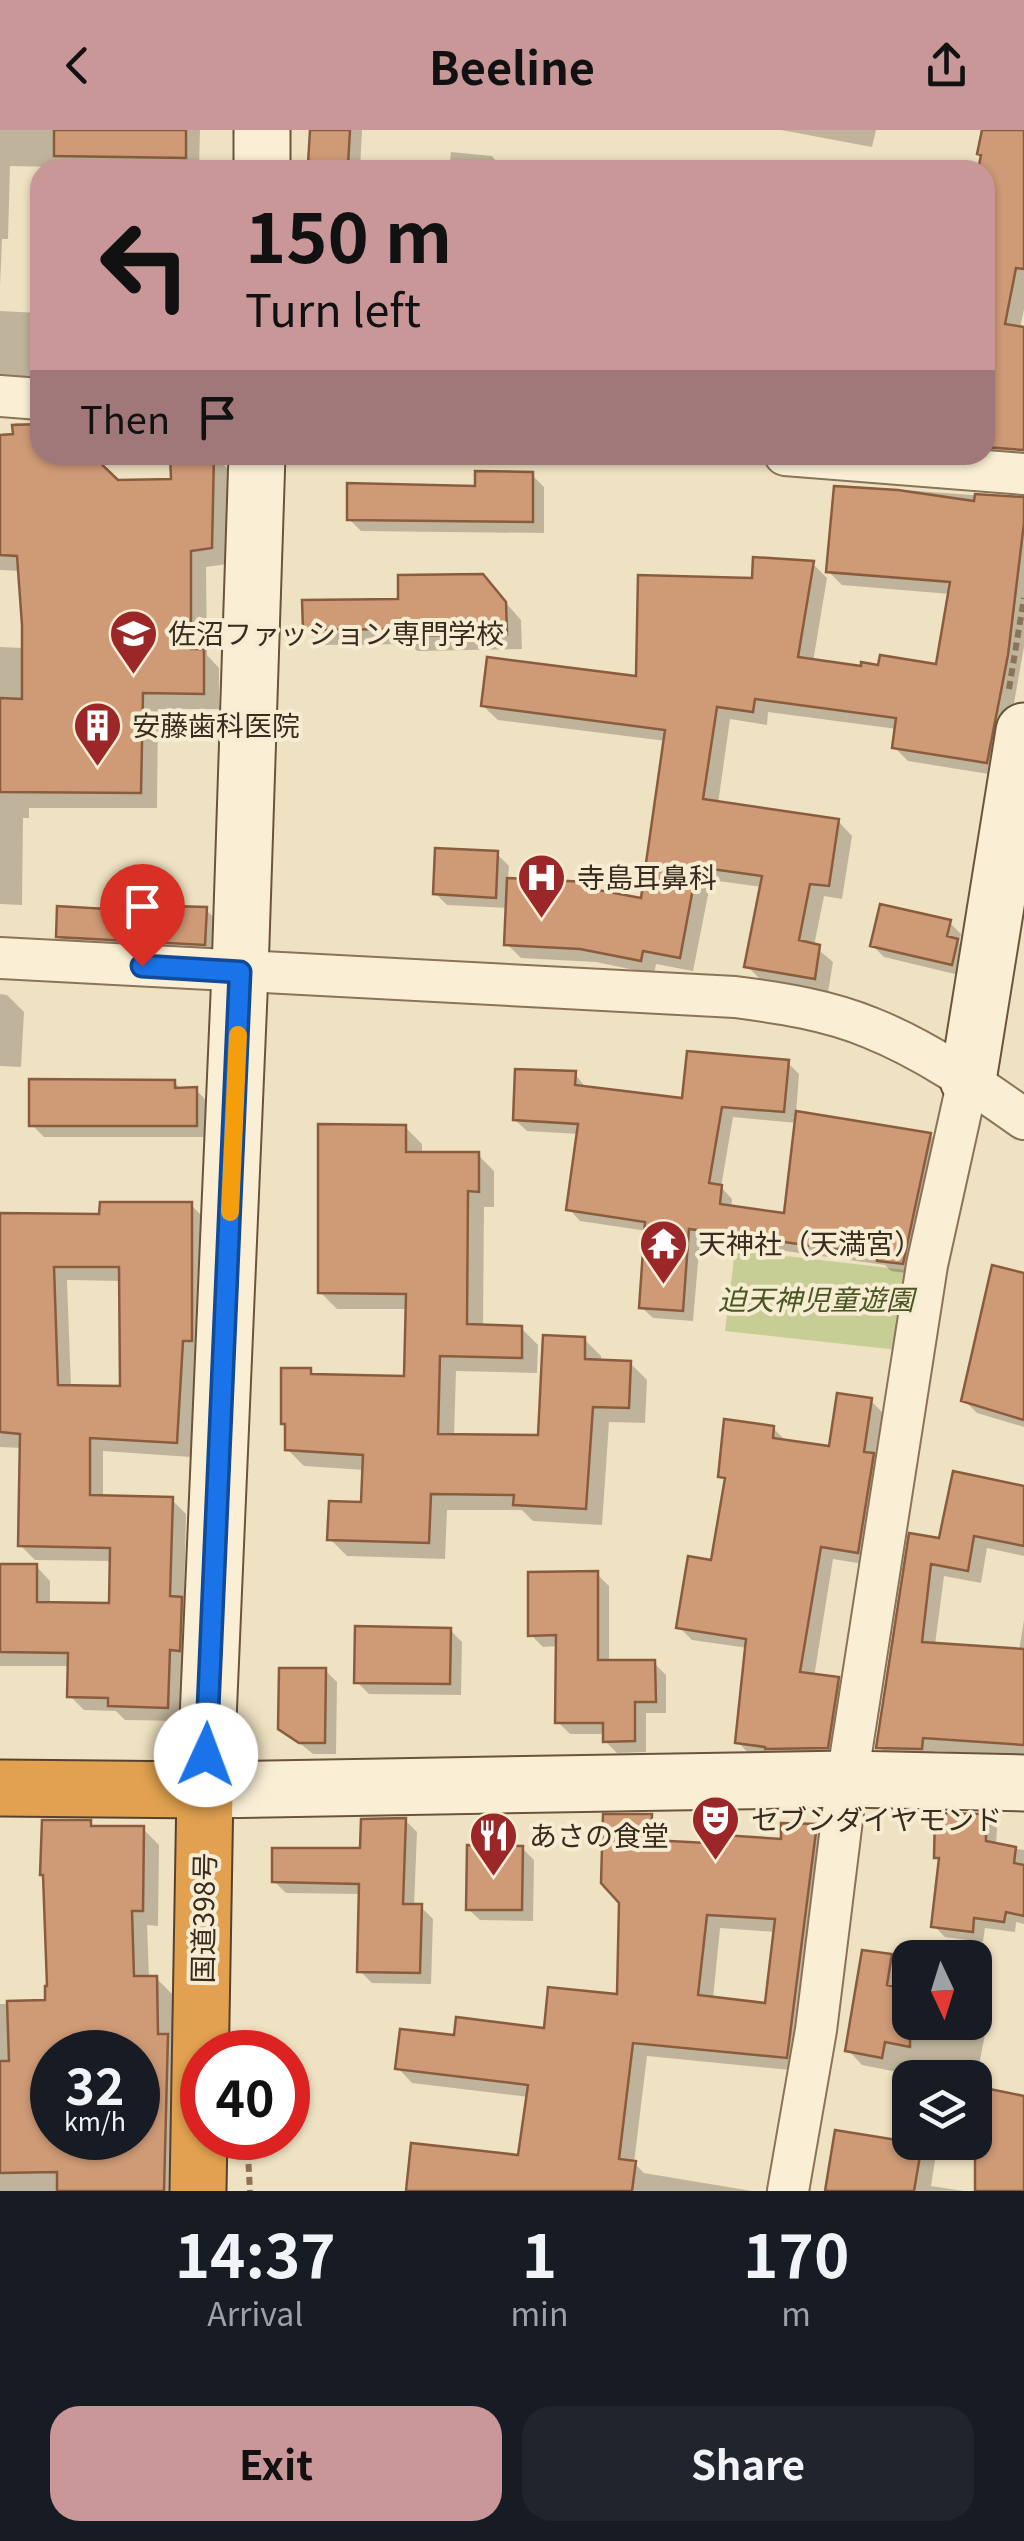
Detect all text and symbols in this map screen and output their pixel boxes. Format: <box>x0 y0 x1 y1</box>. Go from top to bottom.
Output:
text: Beeline <box>429 33 595 98</box>
icon: back <box>50 38 105 93</box>
icon: share <box>919 38 974 93</box>
text: 150 m <box>245 182 452 283</box>
icon: left <box>80 200 210 330</box>
text: Turn left <box>245 275 421 340</box>
text: Then <box>80 390 170 445</box>
icon: arrive <box>190 390 245 445</box>
school or university icon: 佐沼ファッション専門学校 <box>107 608 159 676</box>
place label: 佐沼ファッション専門学校 <box>168 612 504 652</box>
building icon: 安藤歯科医院 <box>71 700 123 768</box>
place label: 安藤歯科医院 <box>132 704 300 744</box>
hospital icon: 寺島耳鼻科 <box>516 852 568 920</box>
place label: 寺島耳鼻科 <box>577 856 717 896</box>
pin <box>100 864 185 967</box>
icon: arrive <box>115 879 170 934</box>
temple icon: 天神社（天満宮） <box>637 1218 689 1286</box>
place label: 天神社（天満宮） <box>698 1222 922 1262</box>
park label: 迫天神児童遊園 <box>718 1278 918 1318</box>
position arrow <box>154 1703 258 1807</box>
theatre icon: セブンダイヤモンド <box>690 1794 742 1862</box>
place label: セブンダイヤモンド <box>751 1798 1002 1838</box>
restaurant icon: あさの食堂 <box>468 1810 520 1878</box>
place label: あさの食堂 <box>529 1814 669 1854</box>
street label: 国道398号 <box>181 1852 223 1984</box>
north arrow <box>892 1940 992 2040</box>
map controls <box>892 1940 992 2160</box>
speed limit sign: 40 <box>180 2030 310 2160</box>
text: 32 <box>66 2047 125 2119</box>
button: layers <box>892 2060 992 2160</box>
text: km/h <box>64 2102 126 2138</box>
text: 14:37 <box>175 2208 336 2295</box>
text: 1 <box>522 2208 557 2295</box>
text: 170 <box>743 2208 849 2295</box>
text: Arrival <box>207 2289 303 2335</box>
text: min <box>510 2289 568 2335</box>
text: m <box>781 2289 811 2335</box>
button: Exit <box>50 2406 502 2521</box>
button: Share <box>522 2406 974 2521</box>

